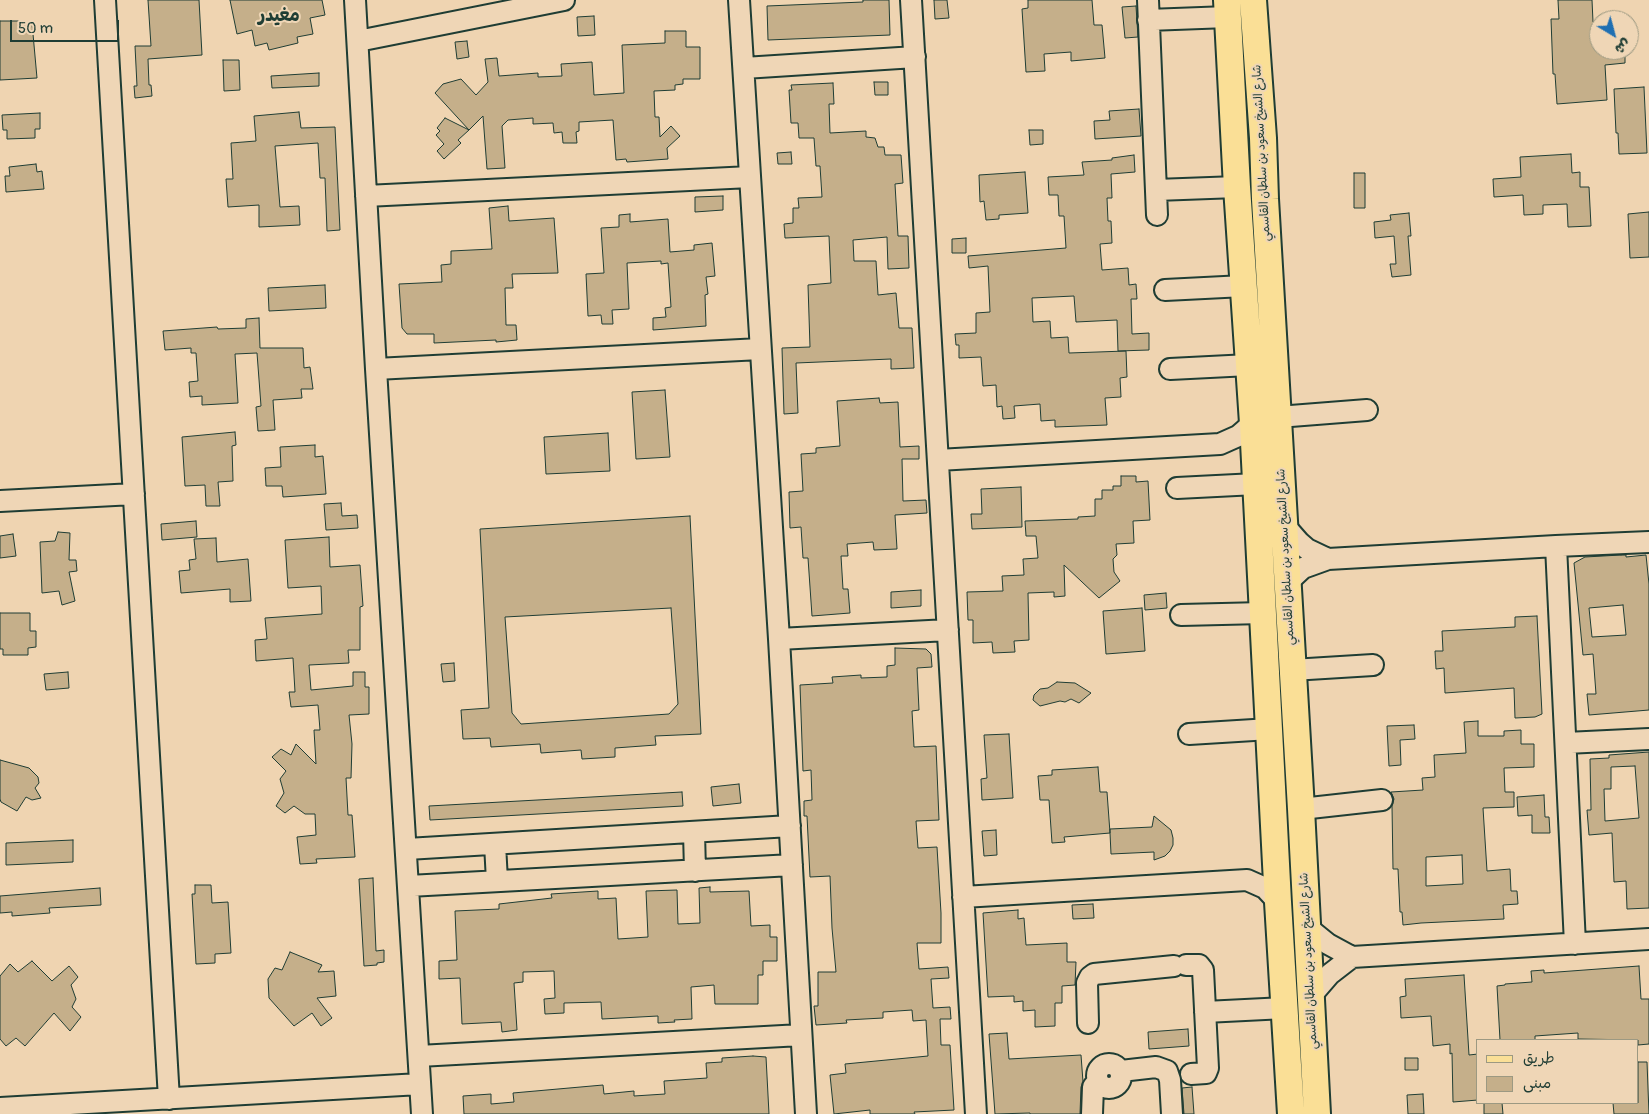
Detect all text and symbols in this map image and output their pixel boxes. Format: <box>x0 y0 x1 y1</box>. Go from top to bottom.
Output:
district label: مغيدر <box>258 5 300 27</box>
scale bar <box>12 10 121 42</box>
north arrow <box>1589 10 1639 60</box>
text: 50 m <box>18 19 53 38</box>
text: ش <box>1611 35 1634 58</box>
street label: شارع الشيخ سعود بن سلطان القاسمي <box>1250 64 1274 242</box>
street label: شارع الشيخ سعود بن سلطان القاسمي <box>1274 468 1298 646</box>
street label: شارع الشيخ سعود بن سلطان القاسمي <box>1297 872 1321 1050</box>
legend <box>1476 1039 1639 1104</box>
text: طريق <box>1523 1049 1555 1068</box>
text: مبنى <box>1523 1074 1551 1093</box>

